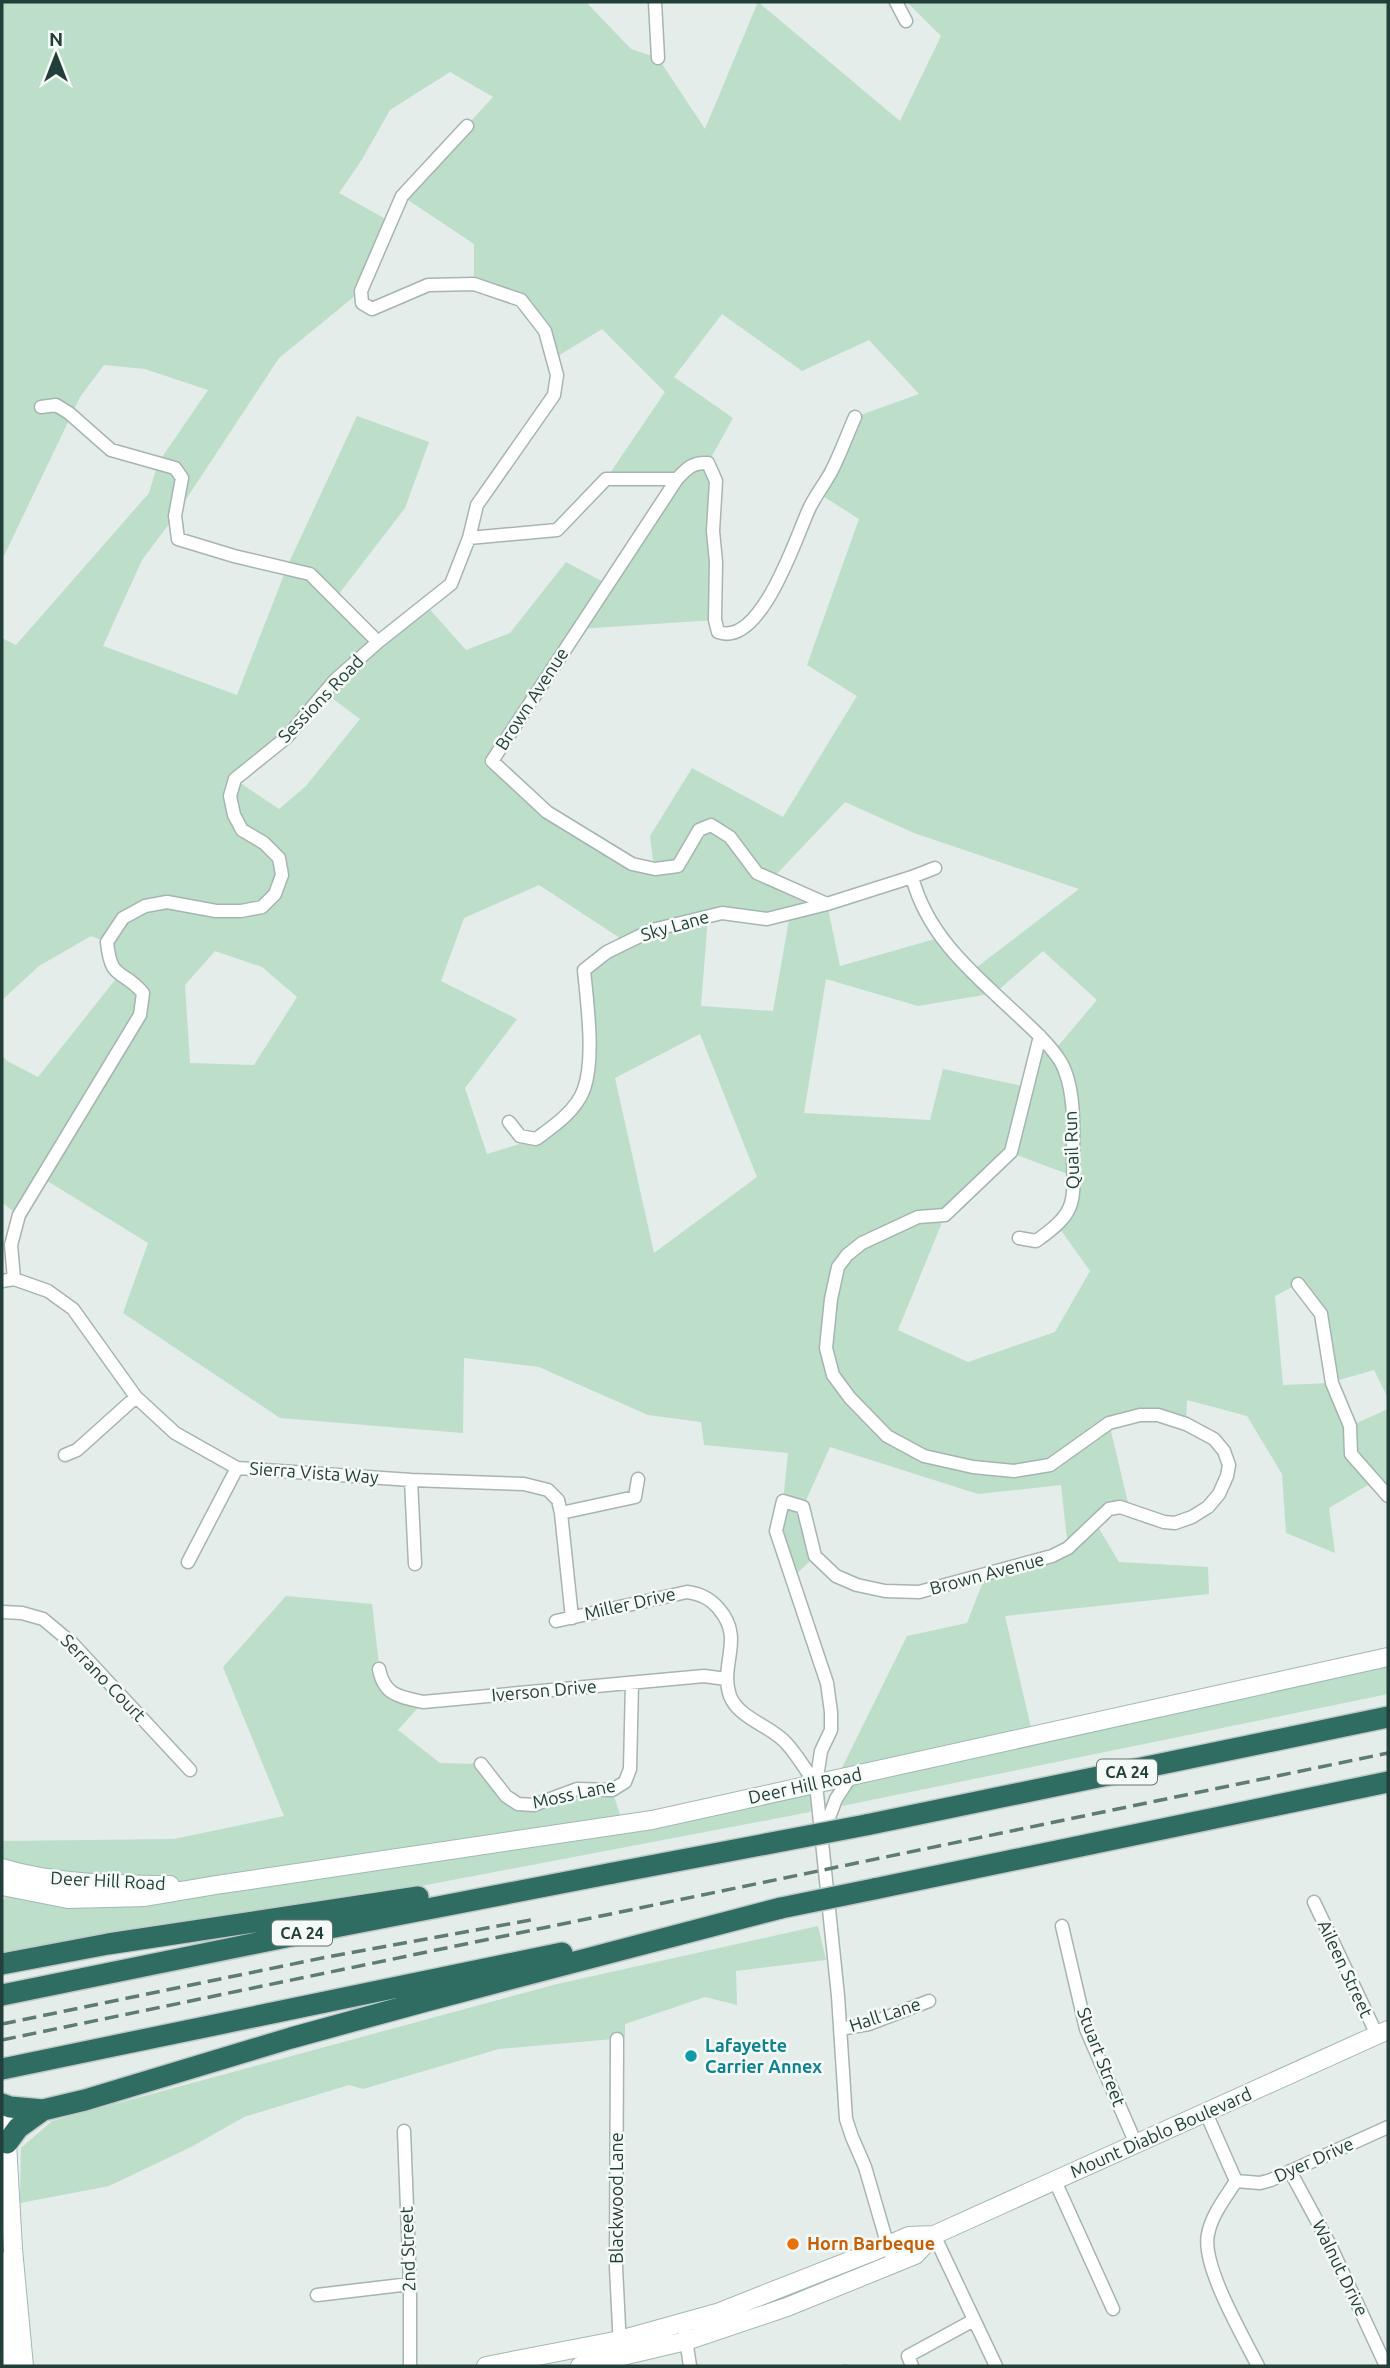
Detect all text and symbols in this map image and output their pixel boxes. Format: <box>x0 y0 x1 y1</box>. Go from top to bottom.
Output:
north arrow <box>21 21 91 91</box>
text: N <box>49 28 63 50</box>
street label: Brown Avenue <box>491 644 572 753</box>
street label: Sessions Road <box>274 650 367 746</box>
street label: Sky Lane <box>638 906 711 944</box>
street label: Quail Run <box>1060 1110 1083 1190</box>
street label: Sierra Vista Way <box>249 1458 380 1487</box>
street label: Brown Avenue <box>927 1548 1046 1598</box>
street label: Miller Drive <box>582 1583 677 1623</box>
street label: Serrano Court <box>57 1630 150 1725</box>
street label: Iverson Drive <box>491 1675 597 1705</box>
road number: CA 24 <box>1097 1760 1157 1784</box>
street label: Deer Hill Road <box>746 1763 863 1807</box>
street label: Moss Lane <box>530 1774 617 1812</box>
street label: Deer Hill Road <box>50 1867 166 1893</box>
street label: Aileen Street <box>1315 1917 1377 2021</box>
road number: CA 24 <box>272 1921 332 1946</box>
street label: Hall Lane <box>846 1993 923 2035</box>
street label: Stuart Street <box>1074 2004 1130 2109</box>
place label: Lafayette Carrier Annex <box>705 2035 822 2076</box>
marker: Lafayette Carrier Annex <box>683 2048 699 2064</box>
street label: Mount Diablo Boulevard <box>1067 2083 1254 2181</box>
street label: Blackwood Lane <box>606 2132 626 2264</box>
street label: Dyer Drive <box>1271 2133 1356 2185</box>
street label: 2nd Street <box>396 2206 418 2292</box>
street label: Walnut Drive <box>1309 2216 1373 2319</box>
place label: Horn Barbeque <box>807 2233 935 2253</box>
marker: Horn Barbeque <box>785 2236 801 2252</box>

